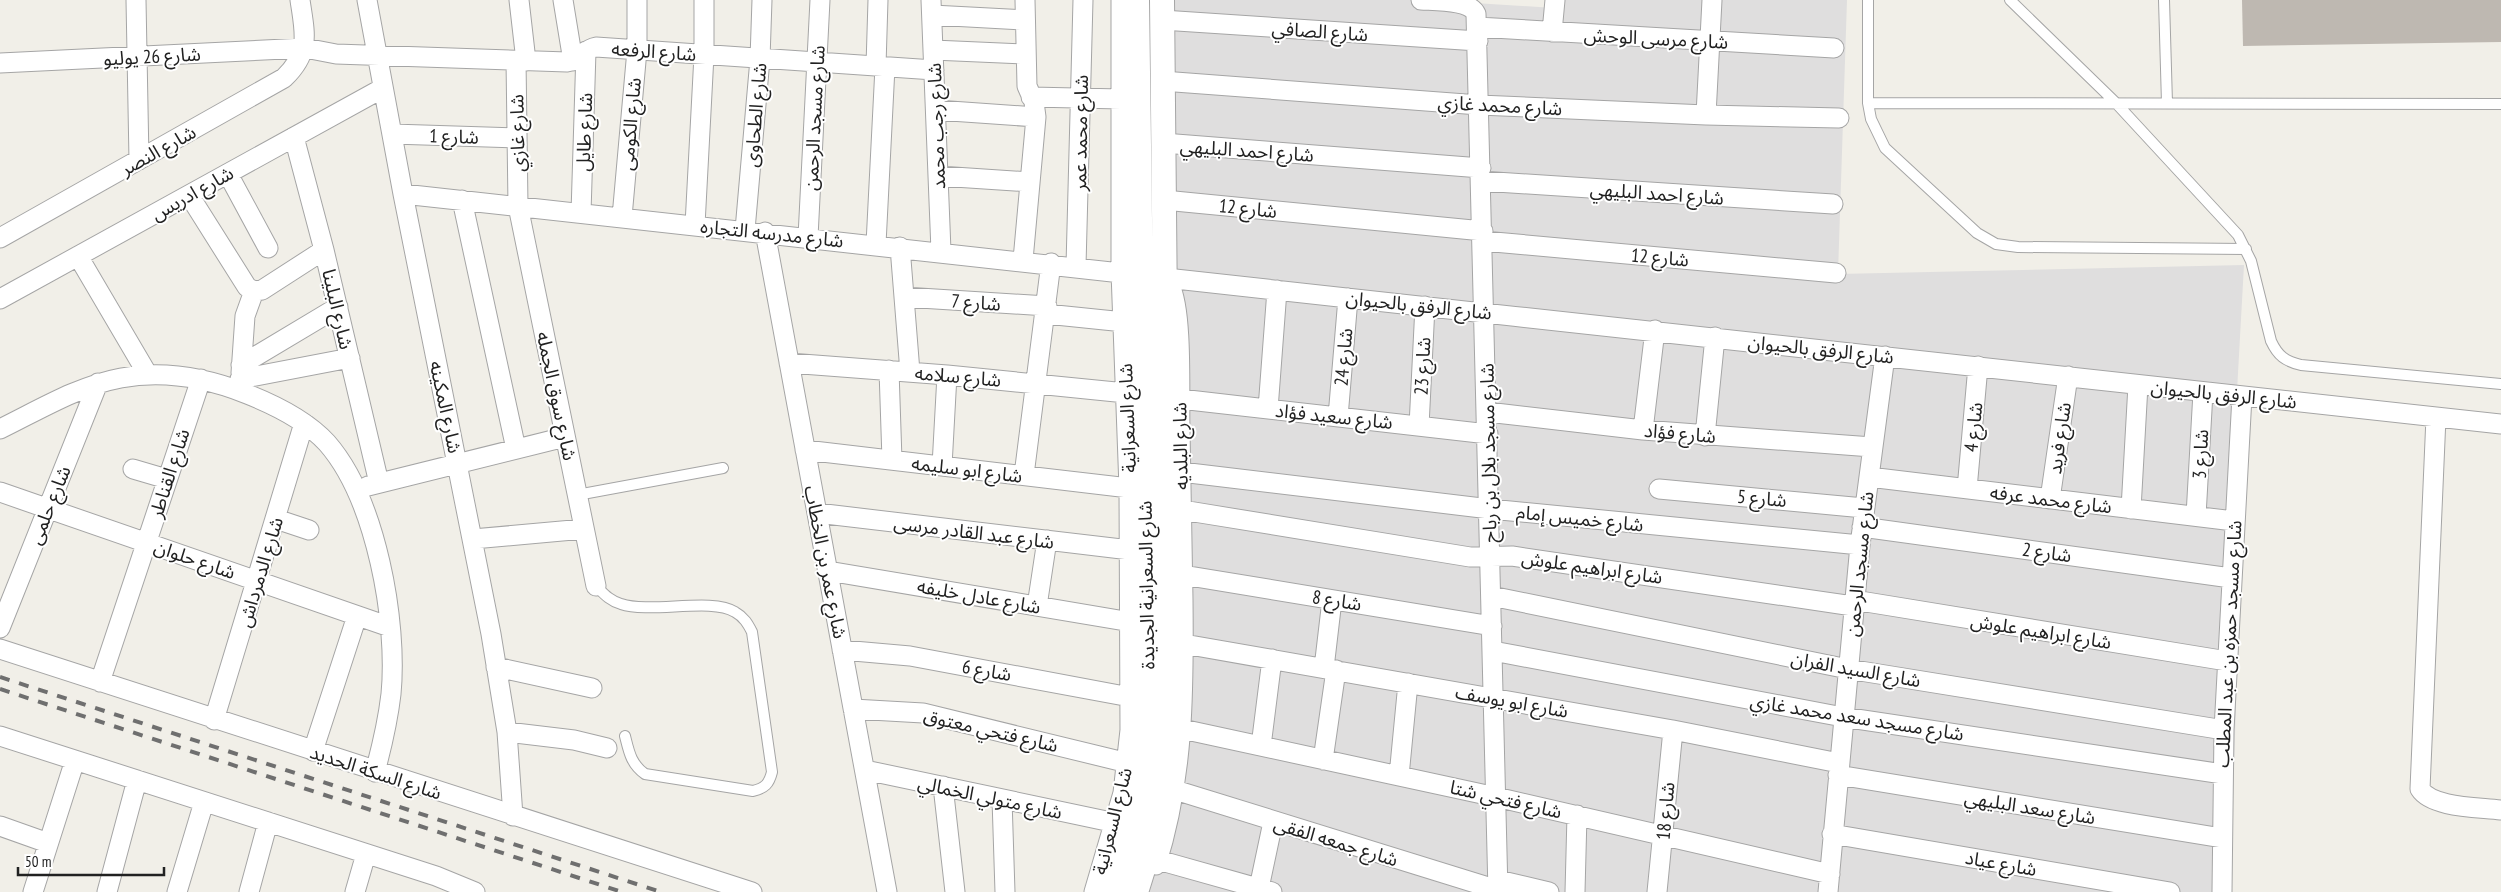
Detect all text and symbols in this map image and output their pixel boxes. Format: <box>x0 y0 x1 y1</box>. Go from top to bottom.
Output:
street label: شارع الصافي <box>1271 16 1369 50</box>
street label: شارع مرسى الوحش <box>1583 22 1729 56</box>
street label: شارع الرفعه <box>611 36 697 68</box>
street label: شارع 26 يوليو <box>103 41 202 73</box>
street label: شارع مسجد الرحمن <box>798 45 832 191</box>
street label: شارع الطحاوى <box>738 62 774 168</box>
street label: شارع رجب محمد <box>922 62 952 190</box>
street label: شارع محمد عمر <box>1067 75 1095 192</box>
street label: شارع الكومى <box>614 77 648 172</box>
street label: شارع محمد غازي <box>1437 90 1563 124</box>
street label: شارع طايل <box>571 92 599 172</box>
street label: شارع غازي <box>504 94 533 172</box>
street label: شارع النصر <box>115 119 201 183</box>
street label: شارع 1 <box>429 123 479 151</box>
street label: شارع احمد البليهي <box>1179 133 1315 170</box>
street label: شارع ادريس <box>146 160 239 227</box>
street label: شارع احمد البليهي <box>1589 176 1725 213</box>
street label: شارع 12 <box>1218 193 1278 225</box>
street label: شارع مدرسه التجاره <box>699 214 845 254</box>
street label: شارع 12 <box>1630 243 1690 273</box>
street label: شارع البلينا <box>315 266 359 352</box>
street label: شارع الرفق بالحيوان <box>1345 285 1493 327</box>
street label: شارع 7 <box>950 288 1002 318</box>
street label: شارع 24 <box>1329 327 1359 387</box>
street label: شارع سوق الجمله <box>530 329 582 463</box>
street label: شارع الرفق بالحيوان <box>1747 329 1895 371</box>
street label: شارع 23 <box>1408 336 1438 396</box>
street label: شارع المكينه <box>423 359 468 456</box>
street label: شارع سلامه <box>914 360 1002 394</box>
street label: شارع السعرانية <box>1113 363 1143 473</box>
street label: شارع مسجد بلال بن رباح <box>1474 363 1504 543</box>
street label: شارع الرفق بالحيوان <box>2150 374 2298 416</box>
street label: شارع سعيد فؤاد <box>1274 398 1394 436</box>
street label: شارع 4 <box>1958 401 1990 453</box>
street label: شارع فريد <box>2042 401 2078 476</box>
street label: شارع البلديه <box>1167 402 1195 490</box>
street label: شارع فؤاد <box>1643 418 1717 450</box>
street label: شارع القناطر <box>143 425 197 522</box>
street label: شارع 3 <box>2187 429 2215 480</box>
street label: شارع ابو سليمه <box>910 450 1024 490</box>
street label: شارع حلمى <box>22 462 78 549</box>
street label: شارع محمد عرفه <box>1989 480 2113 520</box>
street label: شارع عمر بن الخطاب <box>797 483 853 641</box>
street label: شارع 5 <box>1736 484 1788 514</box>
street label: شارع مسجد الرحمن <box>1839 490 1881 638</box>
street label: شارع خميس إمام <box>1515 499 1645 540</box>
street label: شارع السعرانية الجديدة <box>1133 500 1161 670</box>
street label: شارع عبد القادر مرسى <box>892 510 1056 556</box>
street label: شارع الدمرداش <box>232 514 290 631</box>
street label: شارع مسجد حمزه بن عبد المطلب <box>2210 520 2248 768</box>
street label: شارع حلوان <box>151 534 239 586</box>
street label: شارع 2 <box>2020 537 2073 569</box>
street label: شارع ابراهيم علوش <box>1520 545 1664 592</box>
street label: شارع عادل خليفه <box>915 573 1043 621</box>
street label: شارع 8 <box>1310 584 1363 618</box>
street label: شارع ابراهيم علوش <box>1968 608 2113 657</box>
street label: شارع السيد الفران <box>1789 646 1923 694</box>
street label: شارع 6 <box>960 654 1014 688</box>
street label: شارع ابو يوسف <box>1453 679 1570 725</box>
street label: شارع مسجد سعد محمد غازي <box>1748 688 1966 749</box>
street label: شارع فتحي معتوق <box>921 703 1061 760</box>
street label: شارع السكة الحديد <box>306 739 445 806</box>
street label: شارع السعرانية <box>1087 765 1139 878</box>
street label: شارع متولي الخمالي <box>915 770 1064 827</box>
street label: شارع فتحي شتا <box>1447 774 1564 827</box>
street label: شارع 18 <box>1651 781 1681 841</box>
street label: شارع سعد البليهي <box>1962 785 2097 833</box>
street label: شارع جمعه الفقى <box>1270 811 1401 873</box>
scale bar <box>18 844 164 876</box>
street label: شارع عياد <box>1963 845 2039 883</box>
text: 50 m <box>25 852 51 871</box>

